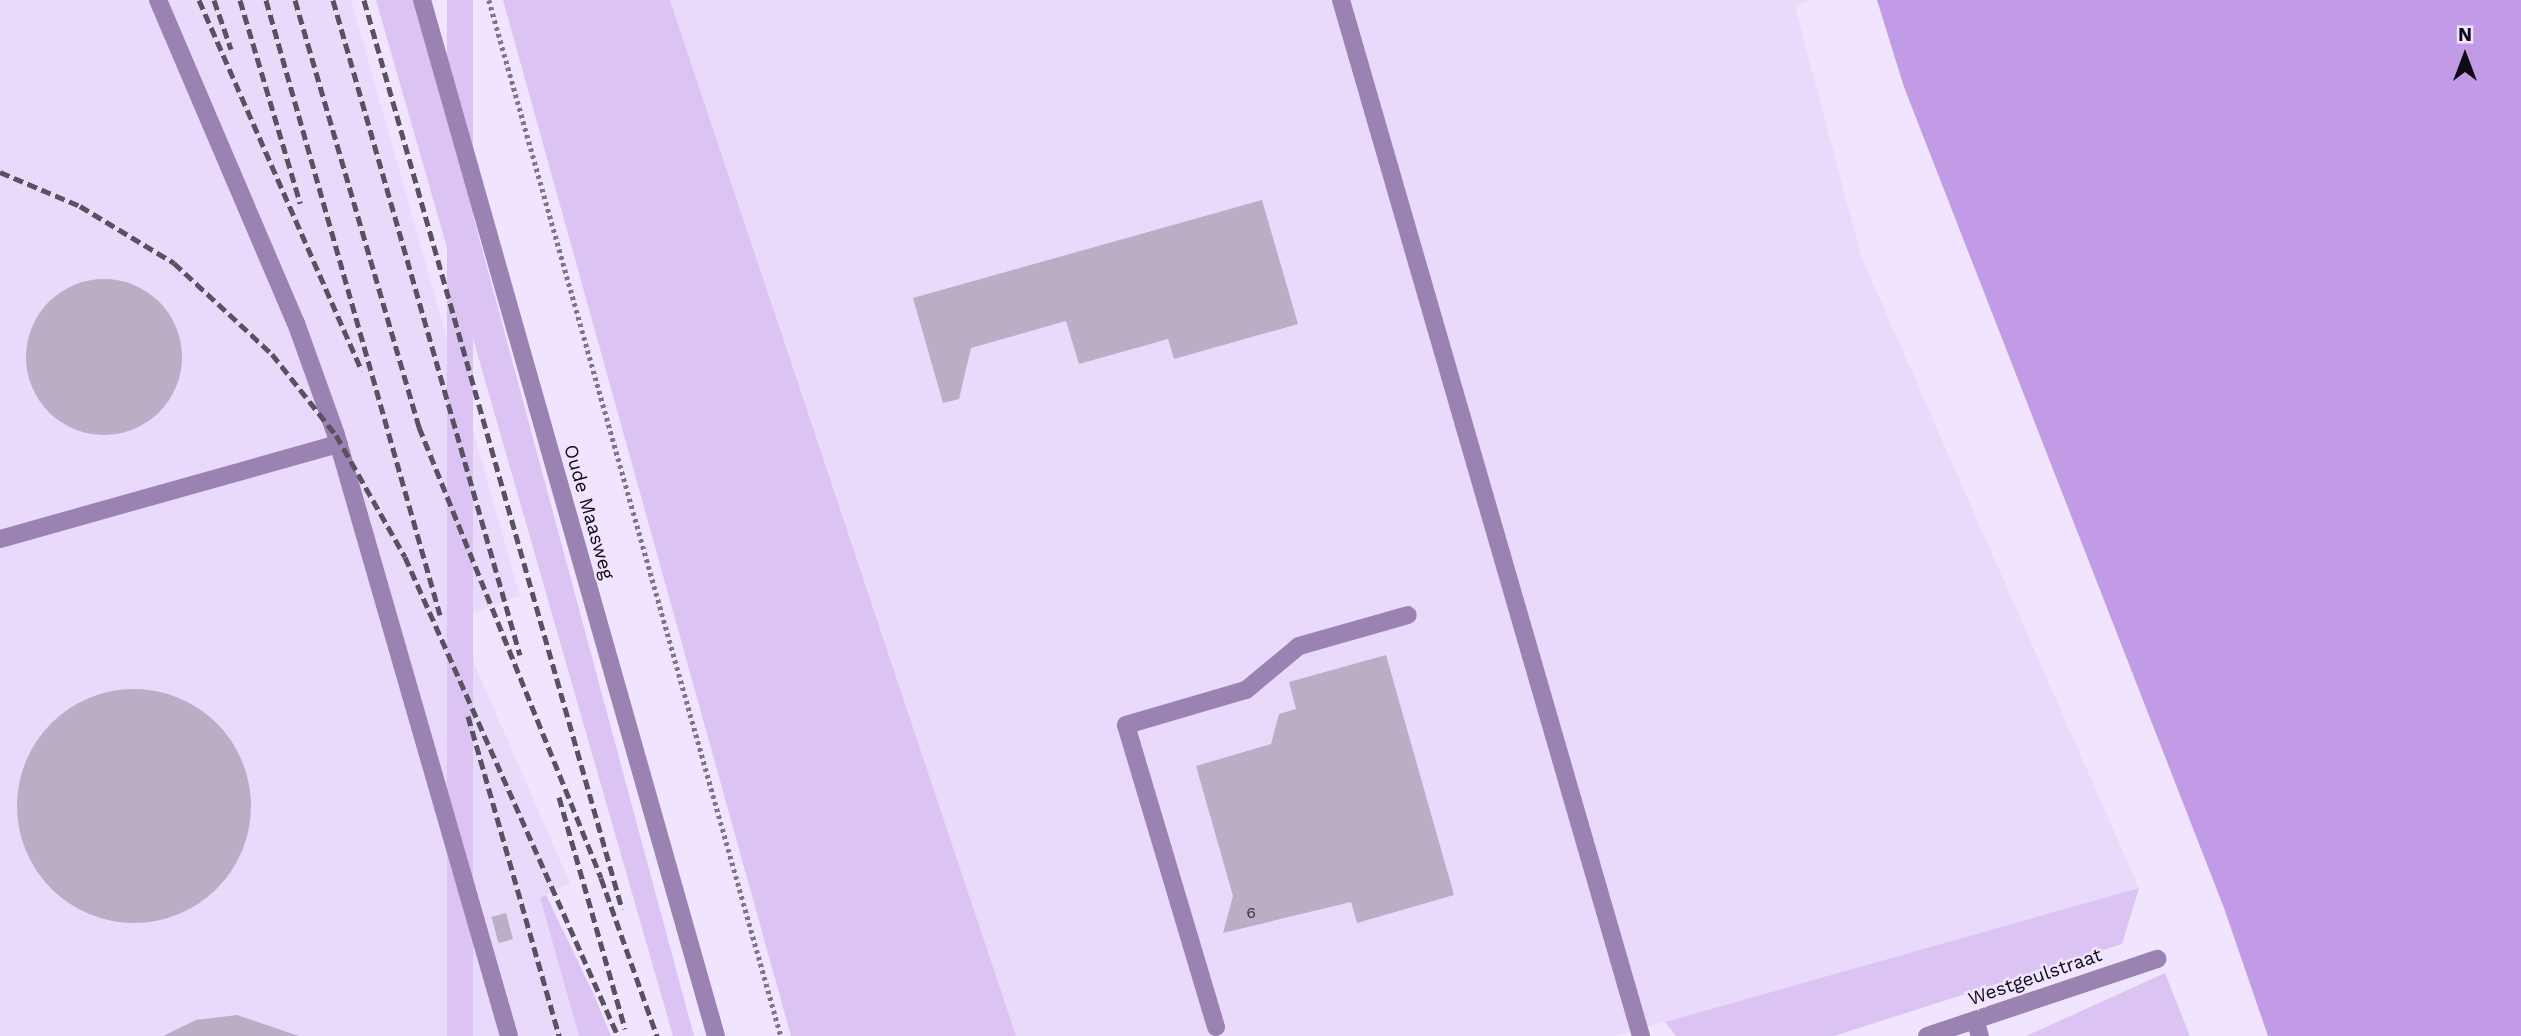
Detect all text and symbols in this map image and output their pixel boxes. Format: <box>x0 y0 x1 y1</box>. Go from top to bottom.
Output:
north arrow <box>2430 21 2500 91</box>
text: N <box>2458 23 2472 46</box>
street label: Oude Maasweg <box>559 442 619 582</box>
house number: 6 <box>1246 903 1256 923</box>
street label: Westgeulstraat <box>1965 943 2105 1011</box>

